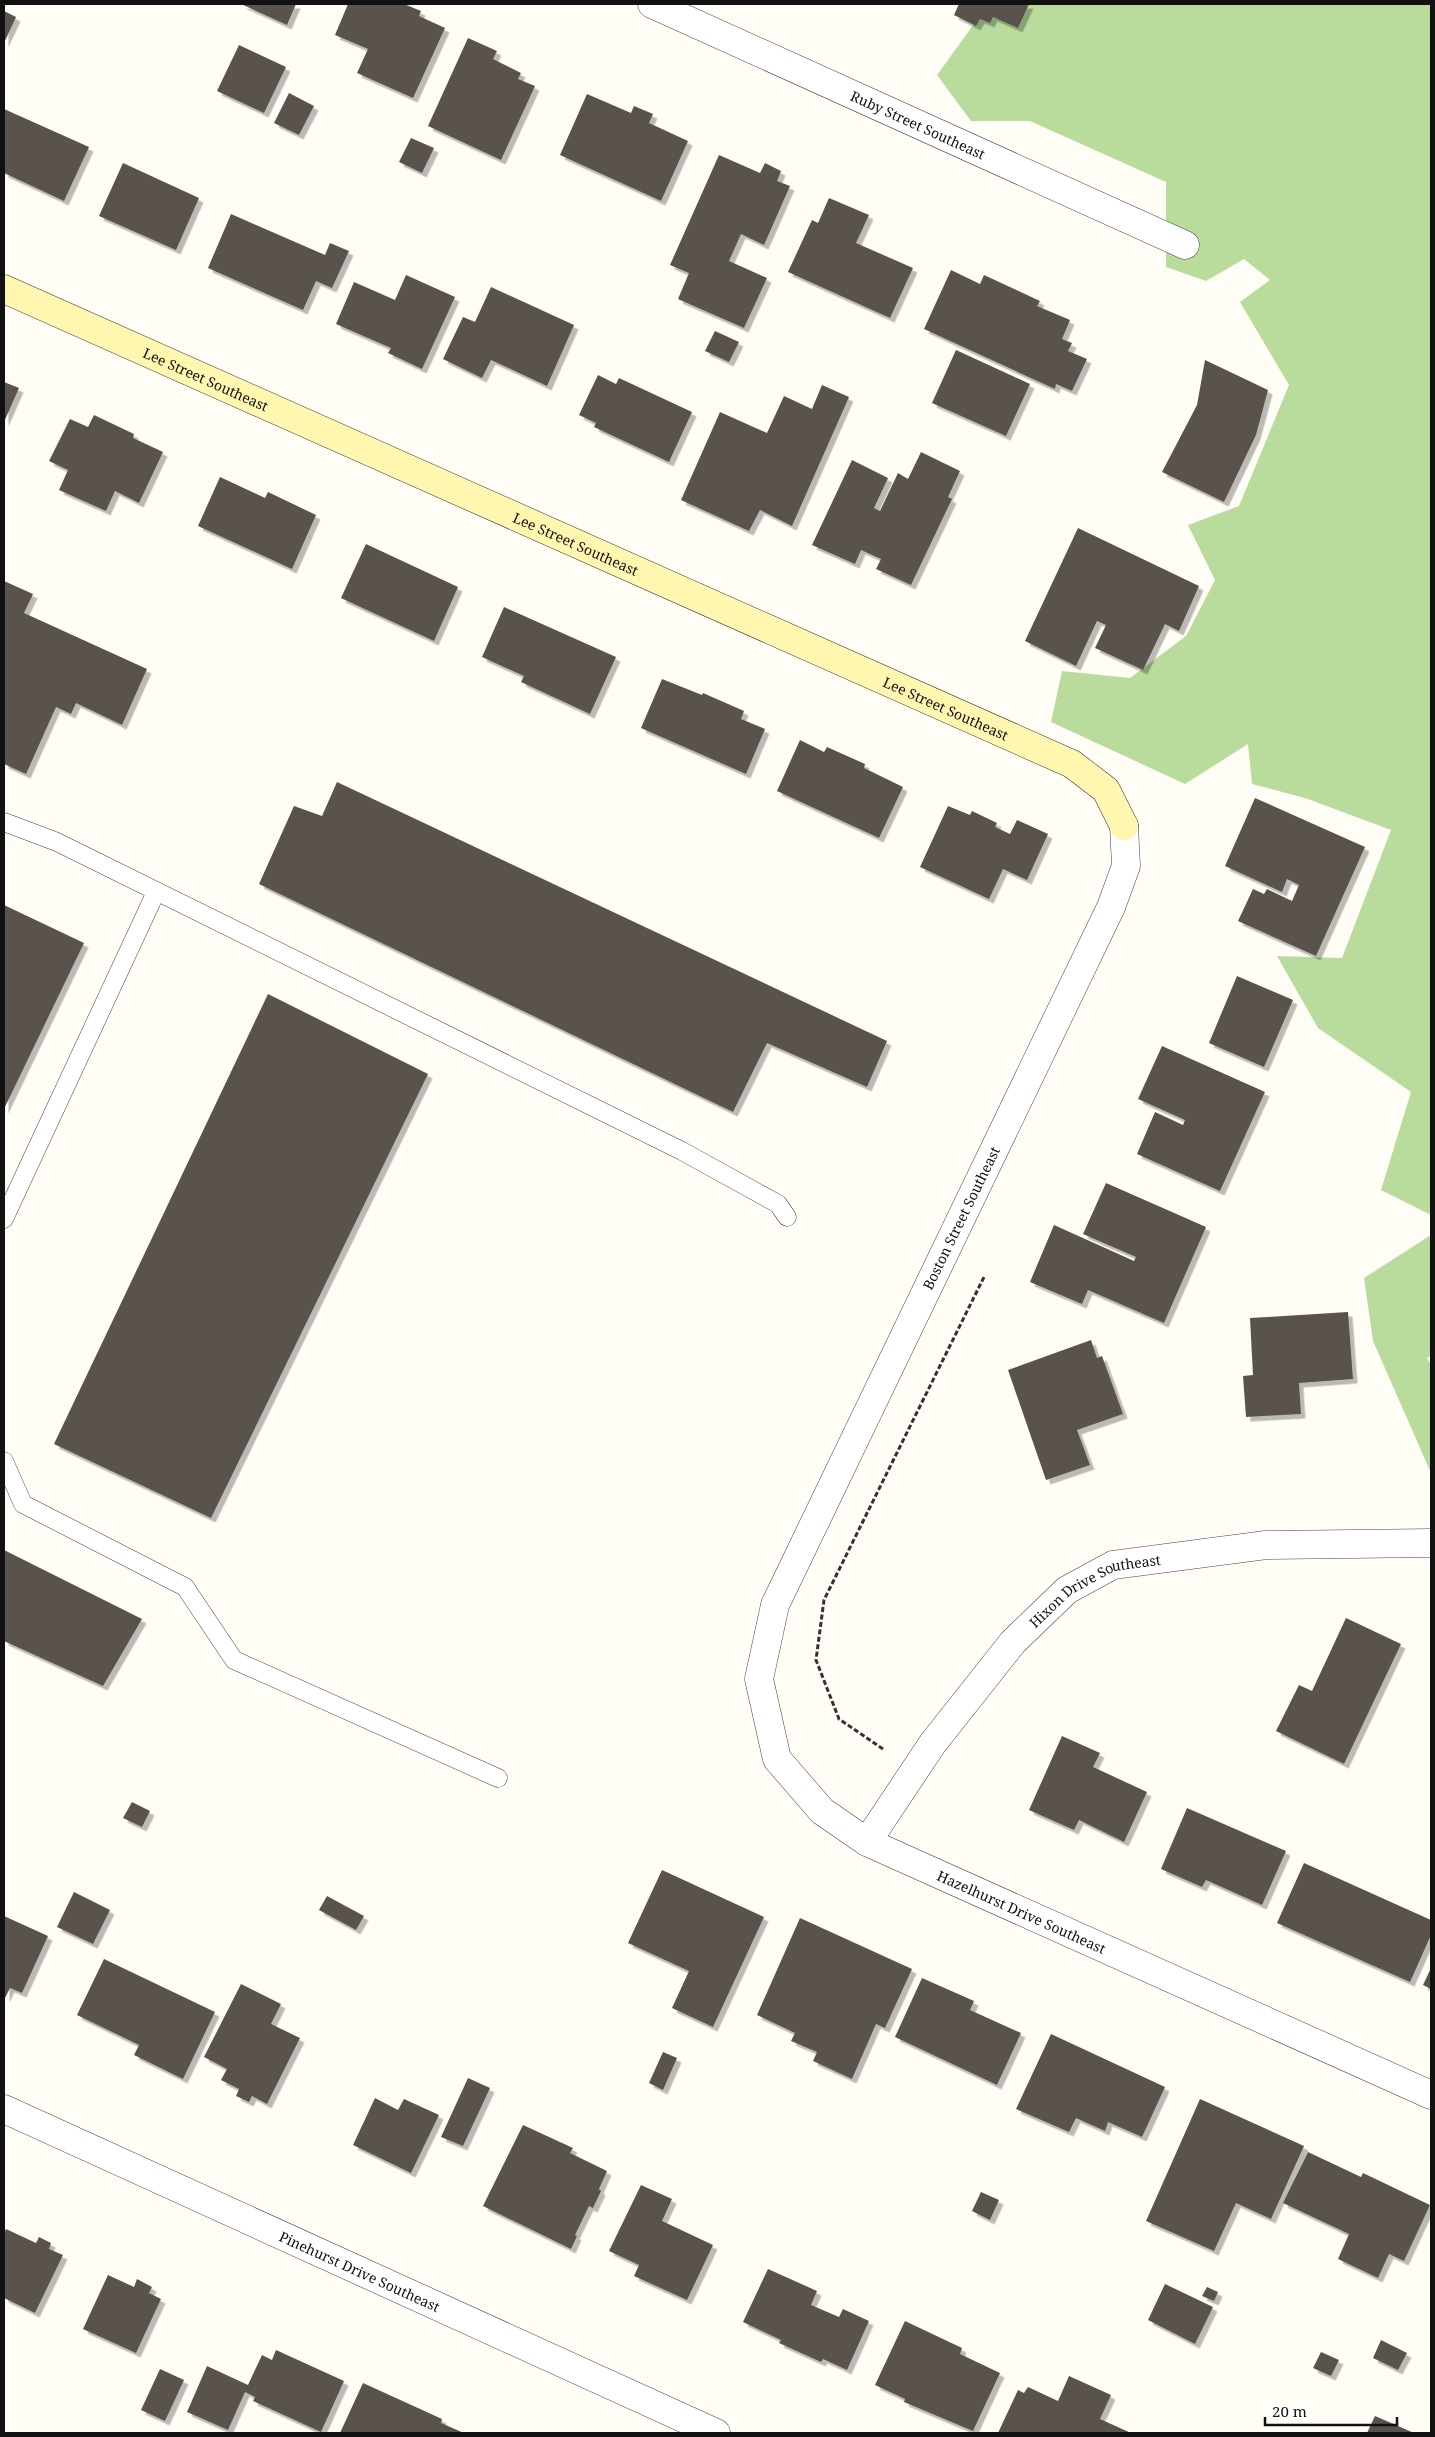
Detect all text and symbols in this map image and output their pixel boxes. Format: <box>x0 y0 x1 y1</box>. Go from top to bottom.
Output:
street label: Ruby Street Southeast <box>848 86 988 163</box>
street label: Lee Street Southeast <box>140 343 272 415</box>
street label: Lee Street Southeast <box>510 507 642 580</box>
street label: Lee Street Southeast <box>880 672 1012 744</box>
street label: Boston Street Southeast <box>918 1143 1004 1293</box>
street label: Hixon Drive Southeast <box>1025 1549 1162 1631</box>
street label: Hazelhurst Drive Southeast <box>934 1865 1109 1958</box>
street label: Pinehurst Drive Southeast <box>277 2226 443 2316</box>
scale bar <box>1265 2394 1398 2426</box>
text: 20 m <box>1272 2401 1307 2421</box>

